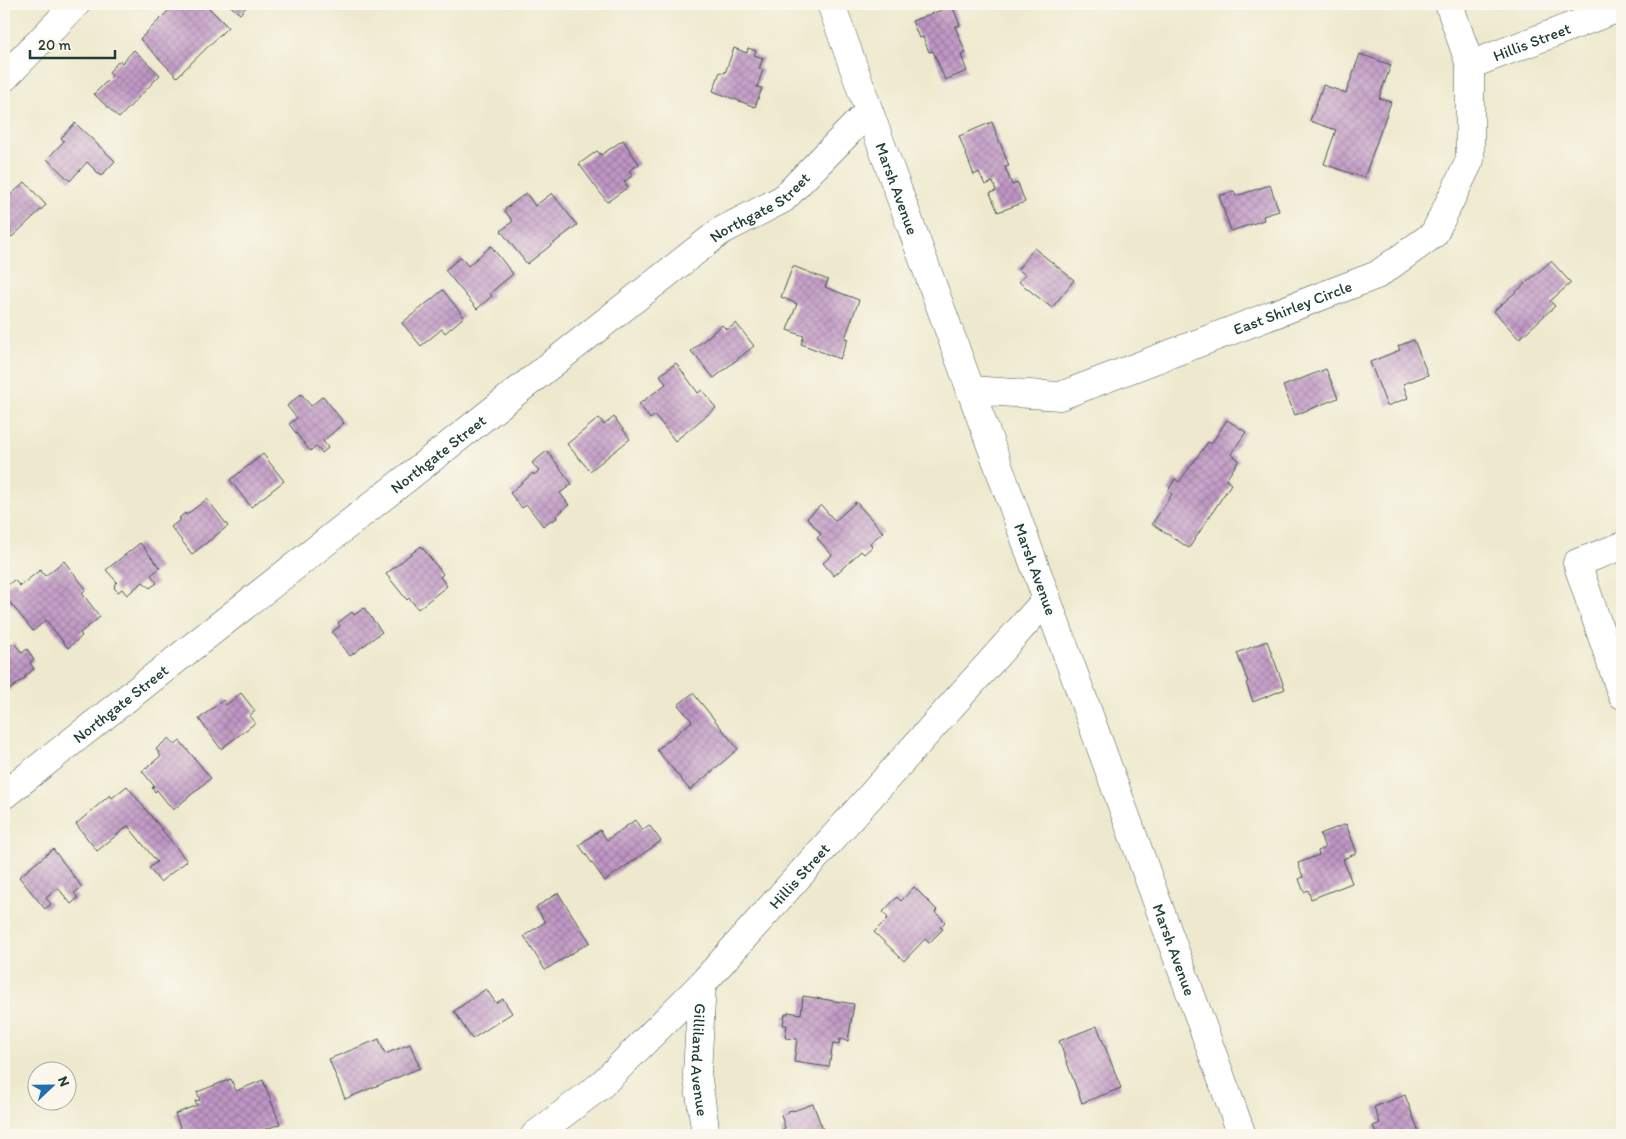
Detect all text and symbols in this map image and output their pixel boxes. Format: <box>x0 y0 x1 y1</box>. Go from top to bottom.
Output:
street label: Hillis Street <box>1490 19 1573 65</box>
scale bar <box>30 28 115 60</box>
text: 20 m <box>38 36 72 54</box>
street label: Marsh Avenue <box>871 140 922 238</box>
street label: Northgate Street <box>706 168 814 246</box>
street label: East Shirley Circle <box>1231 276 1355 339</box>
street label: Northgate Street <box>387 411 490 497</box>
street label: Marsh Avenue <box>1010 521 1061 618</box>
street label: Northgate Street <box>69 661 172 747</box>
street label: Hillis Street <box>765 839 834 913</box>
street label: Marsh Avenue <box>1149 901 1200 999</box>
street label: Gilliland Avenue <box>687 1003 712 1118</box>
north arrow <box>28 1062 78 1112</box>
text: N <box>54 1074 73 1089</box>

